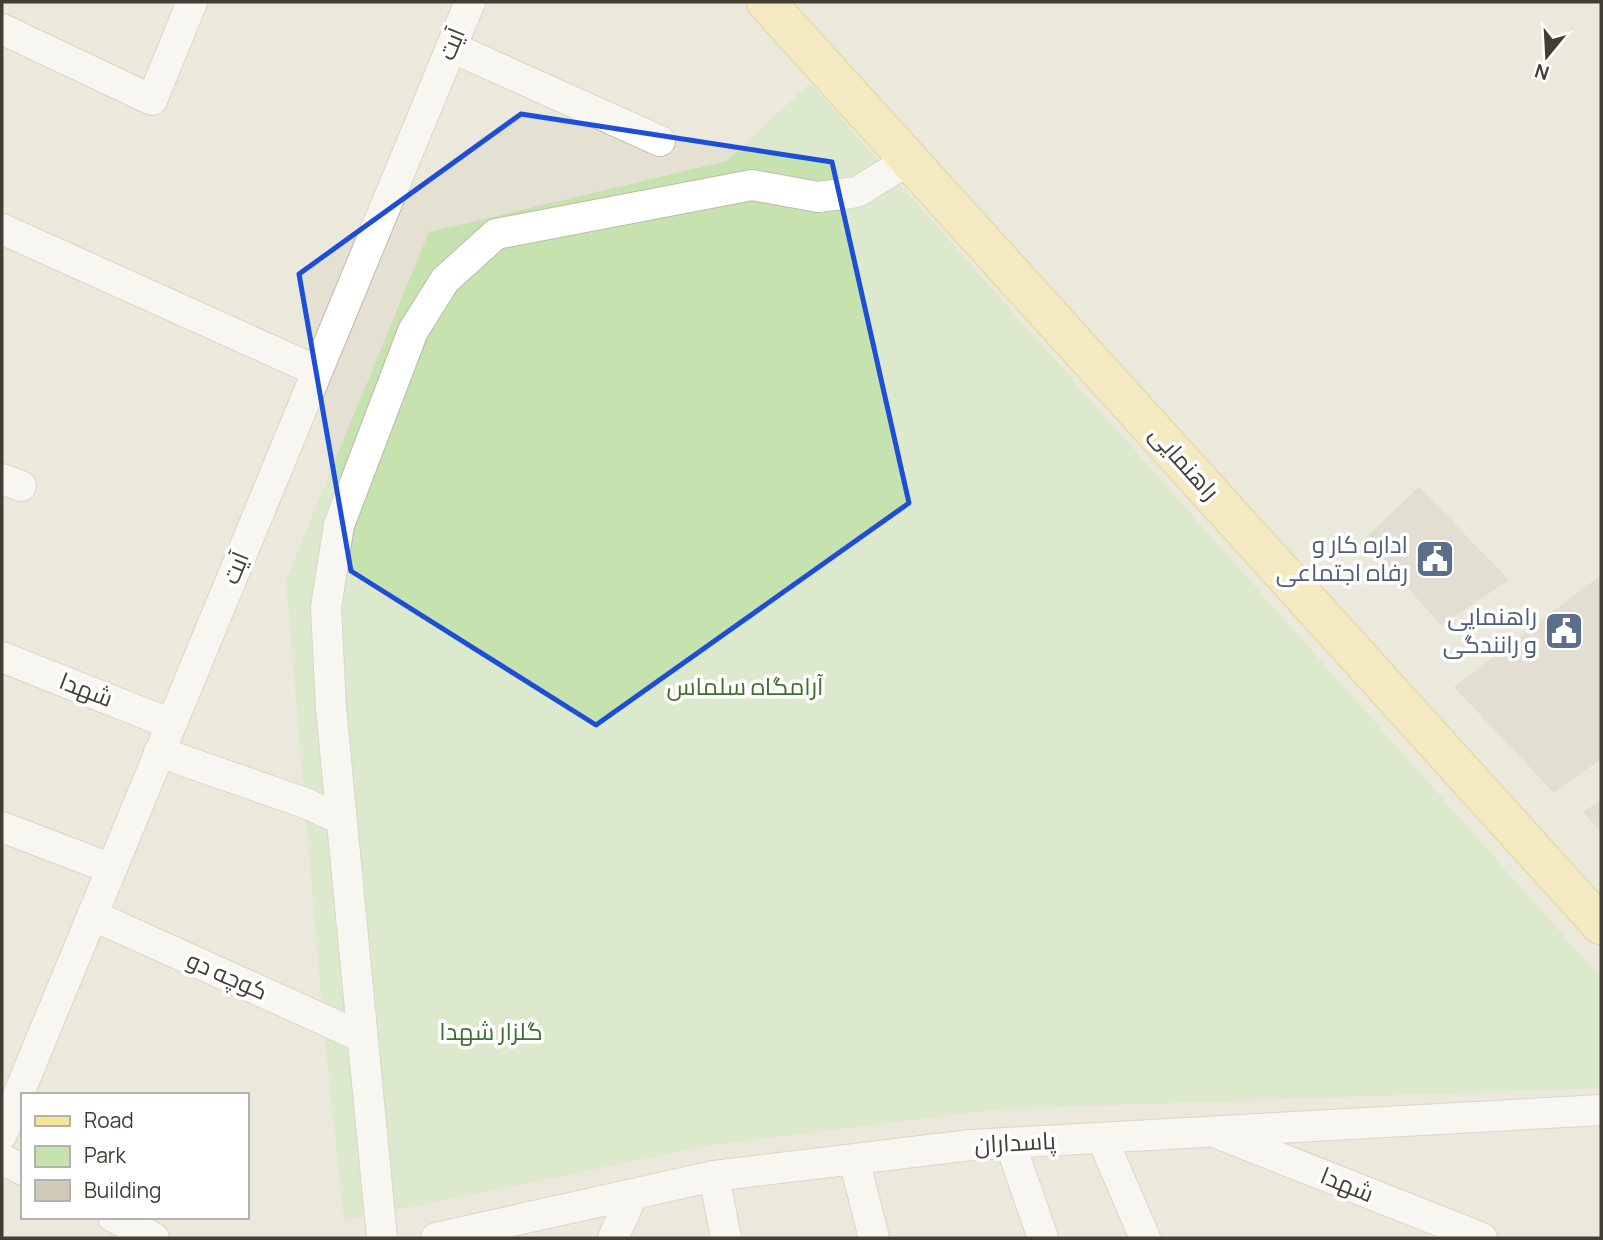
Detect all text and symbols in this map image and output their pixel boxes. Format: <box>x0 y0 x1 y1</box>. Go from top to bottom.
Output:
north arrow <box>1512 21 1582 91</box>
street label: آیت <box>429 22 472 65</box>
text: N <box>1531 58 1552 87</box>
street label: راهنمایی <box>1143 418 1227 506</box>
place label: اداره کار و رفاه اجتماعی <box>1276 527 1408 588</box>
public building icon: اداره کار و رفاه اجتماعی <box>1414 538 1456 580</box>
street label: آیت <box>213 546 256 589</box>
place label: راهنمایی و رانندگی <box>1443 599 1537 660</box>
public building icon: راهنمایی و رانندگی <box>1543 610 1585 652</box>
street label: شهدا <box>55 663 118 714</box>
park label: آرامگاه سلماس <box>666 669 824 702</box>
street label: کوچه دو <box>181 942 273 1008</box>
park label: گلزار شهدا <box>439 1014 543 1047</box>
legend <box>21 1093 248 1219</box>
text: Road <box>84 1106 134 1134</box>
street label: پاسداران <box>973 1123 1057 1161</box>
text: Park <box>84 1141 126 1169</box>
street label: شهدا <box>1316 1158 1379 1209</box>
text: Building <box>84 1176 161 1204</box>

